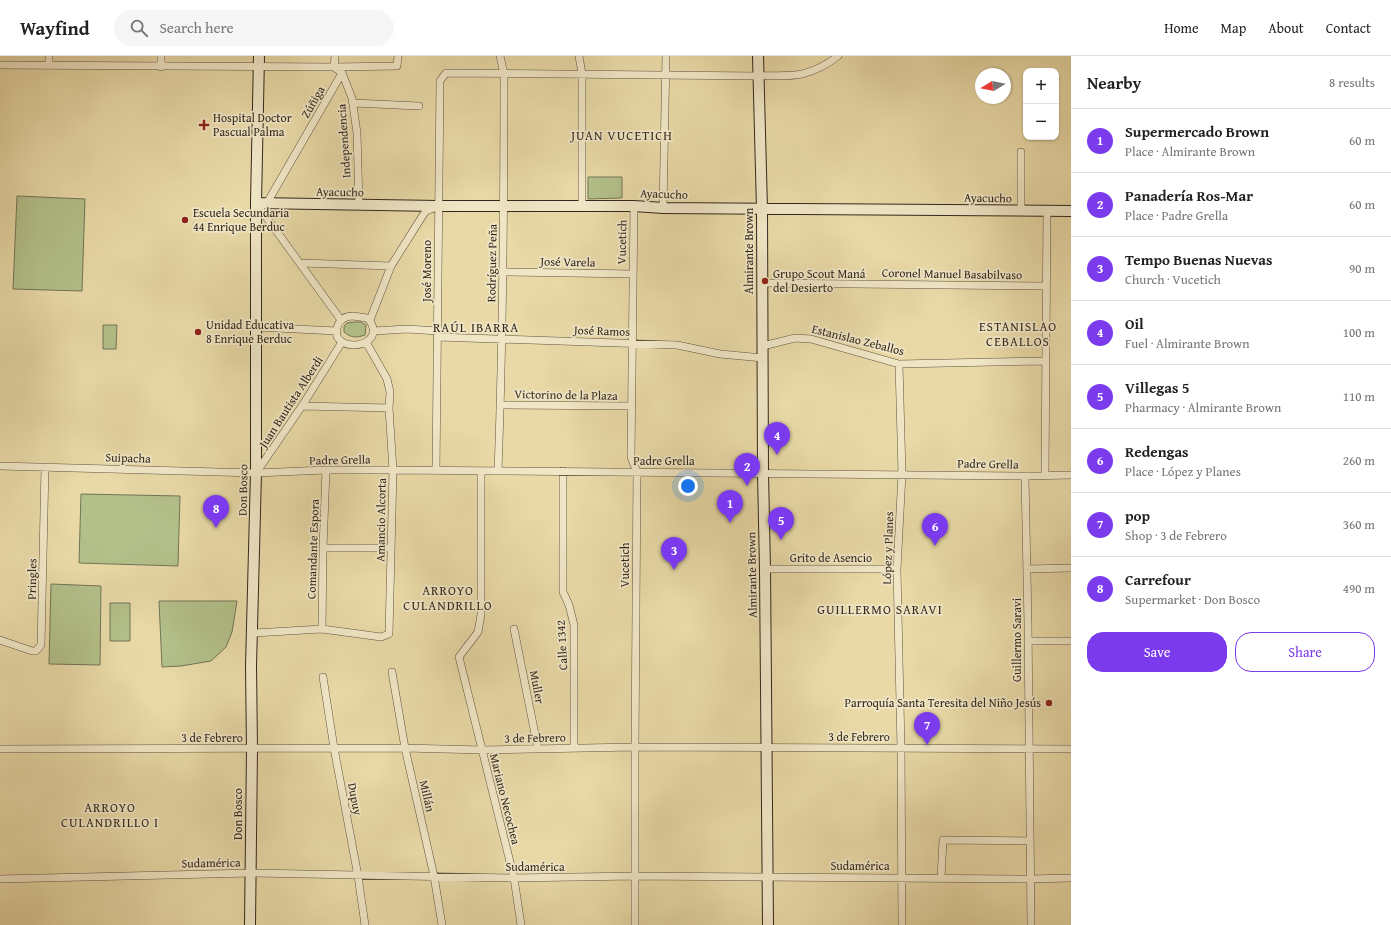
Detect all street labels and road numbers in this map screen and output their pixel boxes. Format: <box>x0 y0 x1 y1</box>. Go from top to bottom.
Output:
street label: Zúñiga <box>297 82 329 121</box>
street label: Independencia <box>332 103 355 179</box>
street label: Ayacucho <box>316 183 364 200</box>
street label: Ayacucho <box>640 184 688 203</box>
street label: Ayacucho <box>964 189 1012 206</box>
street label: Almirante Brown <box>740 208 757 294</box>
street label: Vucetich <box>613 219 630 265</box>
street label: Rodríguez Peña <box>482 223 501 302</box>
street label: José Moreno <box>418 240 435 304</box>
street label: José Varela <box>538 252 596 270</box>
street label: Coronel Manuel Basabilvaso <box>882 264 1022 283</box>
street label: Estanislao Zeballos <box>810 320 906 359</box>
street label: José Ramos <box>572 321 631 340</box>
street label: Juan Bautista Alberdi <box>253 352 327 453</box>
street label: Victorino de la Plaza <box>514 385 618 404</box>
street label: Suipacha <box>105 448 151 467</box>
street label: Padre Grella <box>309 450 371 469</box>
street label: Padre Grella <box>633 452 695 469</box>
street label: Padre Grella <box>957 454 1019 473</box>
street label: Don Bosco <box>234 464 251 516</box>
street label: Amancio Alcorta <box>371 478 390 562</box>
street label: Comandante Espora <box>302 498 323 599</box>
street label: López y Planes <box>878 511 897 585</box>
street label: Almirante Brown <box>742 531 761 618</box>
street label: Vucetich <box>616 542 633 587</box>
street label: Grito de Asencio <box>790 549 872 566</box>
street label: Pringles <box>23 558 40 600</box>
street label: Guillermo Saravi <box>1008 597 1025 682</box>
street label: Calle 1342 <box>552 619 571 671</box>
street label: Muller <box>526 669 549 705</box>
street label: 3 de Febrero <box>504 728 566 747</box>
street label: 3 de Febrero <box>828 728 890 745</box>
street label: 3 de Febrero <box>181 729 243 746</box>
street label: Mariano Necochea <box>486 752 525 846</box>
street label: Millán <box>416 778 439 814</box>
street label: Dupuy <box>344 781 367 817</box>
street label: Don Bosco <box>229 788 246 840</box>
street label: Sudamérica <box>181 853 241 872</box>
street label: Sudamérica <box>830 857 890 874</box>
street label: Sudamérica <box>505 858 565 875</box>

